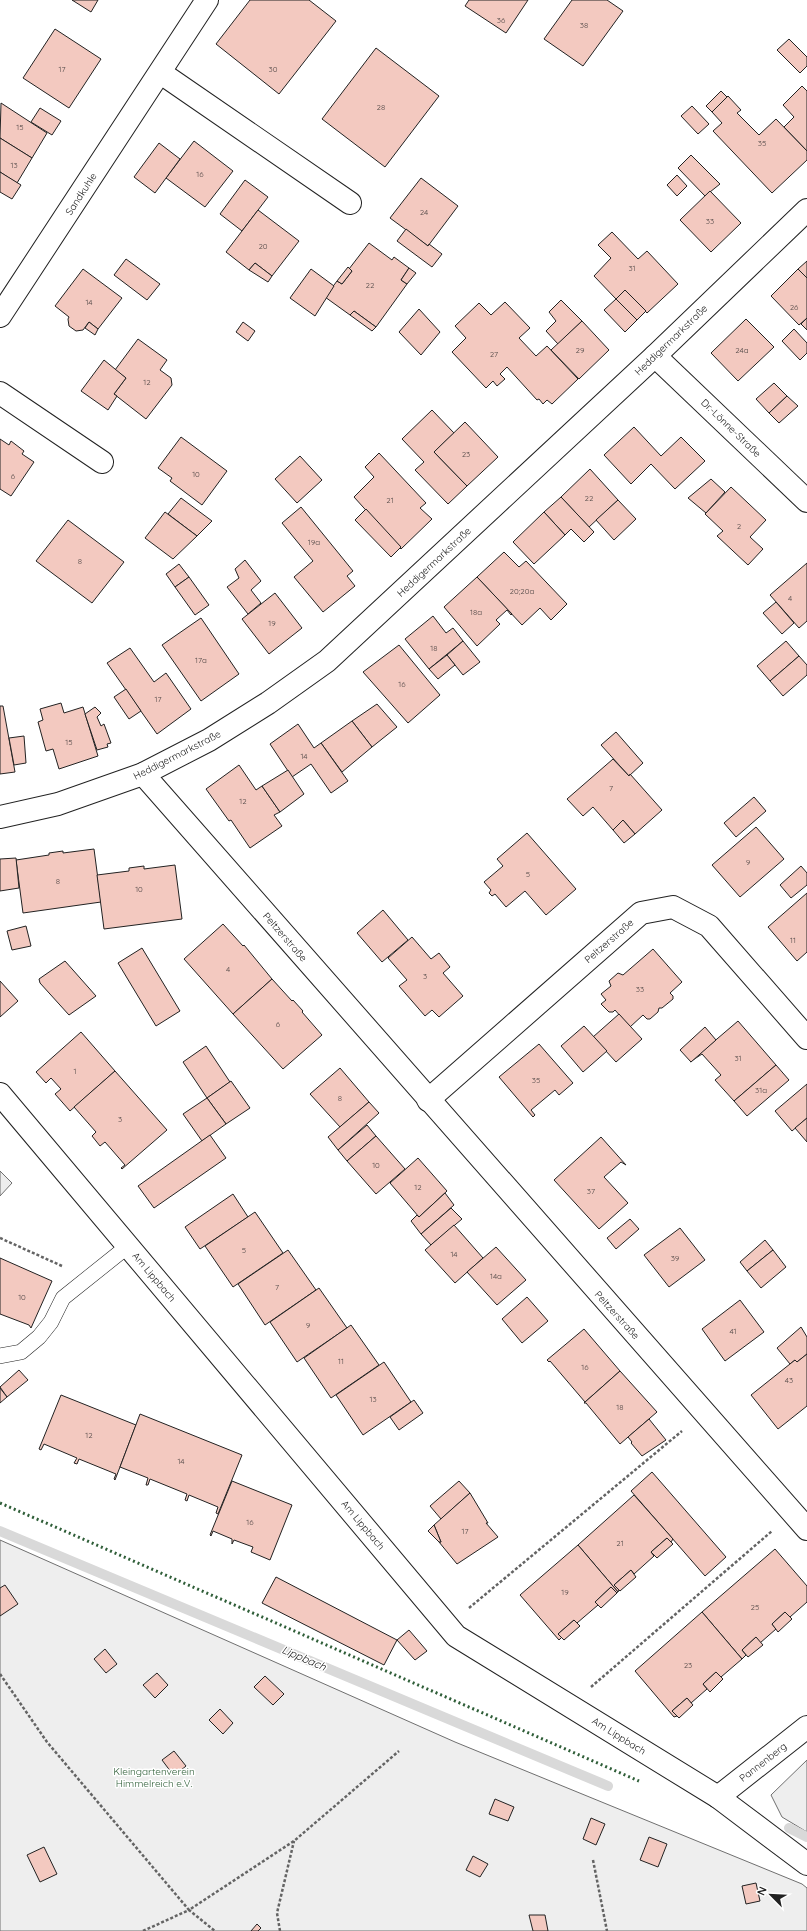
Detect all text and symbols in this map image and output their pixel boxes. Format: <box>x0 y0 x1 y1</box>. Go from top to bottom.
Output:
house number: 36 <box>497 15 506 25</box>
house number: 38 <box>580 20 588 30</box>
house number: 17 <box>58 64 66 74</box>
house number: 30 <box>269 64 278 74</box>
house number: 28 <box>377 102 385 112</box>
house number: 15 <box>16 122 24 132</box>
house number: 35 <box>758 138 766 148</box>
house number: 13 <box>10 160 18 170</box>
house number: 16 <box>196 169 204 179</box>
street label: Sandkuhle <box>62 170 100 218</box>
house number: 24 <box>420 207 428 217</box>
house number: 33 <box>706 216 714 226</box>
house number: 20 <box>258 241 268 251</box>
house number: 31 <box>628 263 636 273</box>
house number: 22 <box>366 280 375 290</box>
house number: 14 <box>85 297 93 307</box>
street label: Heddigermarkstraße <box>632 302 710 378</box>
house number: 26 <box>790 302 799 312</box>
house number: 29 <box>576 345 585 355</box>
house number: 24a <box>735 345 749 355</box>
house number: 27 <box>490 349 498 359</box>
house number: 12 <box>143 377 151 387</box>
street label: Dr.-Lönne-Straße <box>698 396 764 460</box>
house number: 23 <box>462 449 470 459</box>
house number: 10 <box>192 469 200 479</box>
house number: 6 <box>11 471 16 481</box>
house number: 22 <box>585 493 594 503</box>
house number: 21 <box>386 495 394 505</box>
house number: 2 <box>737 521 742 531</box>
street label: Heddigermarkstraße <box>394 524 474 600</box>
house number: 19a <box>308 537 320 547</box>
house number: 8 <box>78 556 82 566</box>
house number: 20;20a <box>510 586 535 596</box>
house number: 4 <box>788 593 792 603</box>
house number: 18a <box>470 607 482 617</box>
house number: 19 <box>268 618 276 628</box>
house number: 18 <box>430 643 438 653</box>
house number: 17a <box>195 655 207 665</box>
house number: 16 <box>398 679 406 689</box>
house number: 17 <box>154 694 162 704</box>
street label: Heddigermarkstraße <box>131 727 223 783</box>
house number: 15 <box>65 737 73 747</box>
house number: 14 <box>300 751 308 761</box>
house number: 7 <box>609 783 613 793</box>
house number: 12 <box>239 796 247 806</box>
house number: 9 <box>746 857 751 867</box>
house number: 5 <box>526 869 530 879</box>
house number: 8 <box>56 876 60 886</box>
house number: 10 <box>135 884 143 894</box>
street label: Peltzerstraße <box>260 910 310 965</box>
street label: Peltzerstraße <box>582 916 637 966</box>
house number: 11 <box>790 935 796 945</box>
house number: 4 <box>226 964 230 974</box>
house number: 3 <box>423 971 427 981</box>
house number: 33 <box>636 984 644 994</box>
house number: 6 <box>276 1019 281 1029</box>
house number: 31 <box>734 1053 742 1063</box>
house number: 1 <box>74 1066 77 1076</box>
house number: 35 <box>532 1075 540 1085</box>
house number: 31a <box>755 1085 767 1095</box>
house number: 8 <box>338 1093 342 1103</box>
house number: 3 <box>118 1114 122 1124</box>
house number: 10 <box>372 1160 380 1170</box>
house number: 12 <box>414 1182 422 1192</box>
house number: 37 <box>587 1186 595 1196</box>
house number: 5 <box>242 1245 246 1255</box>
street label: Am Lippbach <box>129 1249 179 1305</box>
house number: 14 <box>450 1249 458 1259</box>
house number: 39 <box>671 1253 680 1263</box>
house number: 14a <box>490 1271 502 1281</box>
house number: 7 <box>275 1282 279 1292</box>
street label: Peltzerstraße <box>592 1288 642 1342</box>
house number: 10 <box>18 1292 26 1302</box>
house number: 9 <box>306 1320 311 1330</box>
house number: 41 <box>729 1326 737 1336</box>
house number: 11 <box>338 1356 344 1366</box>
house number: 16 <box>581 1362 589 1372</box>
house number: 43 <box>785 1375 793 1385</box>
house number: 13 <box>369 1394 377 1404</box>
house number: 18 <box>616 1402 624 1412</box>
house number: 12 <box>85 1430 93 1440</box>
house number: 14 <box>177 1456 185 1466</box>
street label: Am Lippbach <box>338 1497 388 1553</box>
house number: 16 <box>246 1517 254 1527</box>
house number: 17 <box>461 1526 469 1536</box>
house number: 21 <box>616 1538 624 1548</box>
house number: 19 <box>561 1587 569 1597</box>
house number: 25 <box>751 1602 759 1612</box>
water label: Lippbach <box>280 1642 329 1674</box>
house number: 23 <box>684 1660 692 1670</box>
street label: Am Lippbach <box>590 1714 648 1758</box>
street label: Pannenberg <box>737 1739 789 1785</box>
park label: Kleingartenverein Himmelreich e.V. <box>113 1765 195 1790</box>
north arrow <box>751 1875 791 1915</box>
text: N <box>754 1884 770 1897</box>

